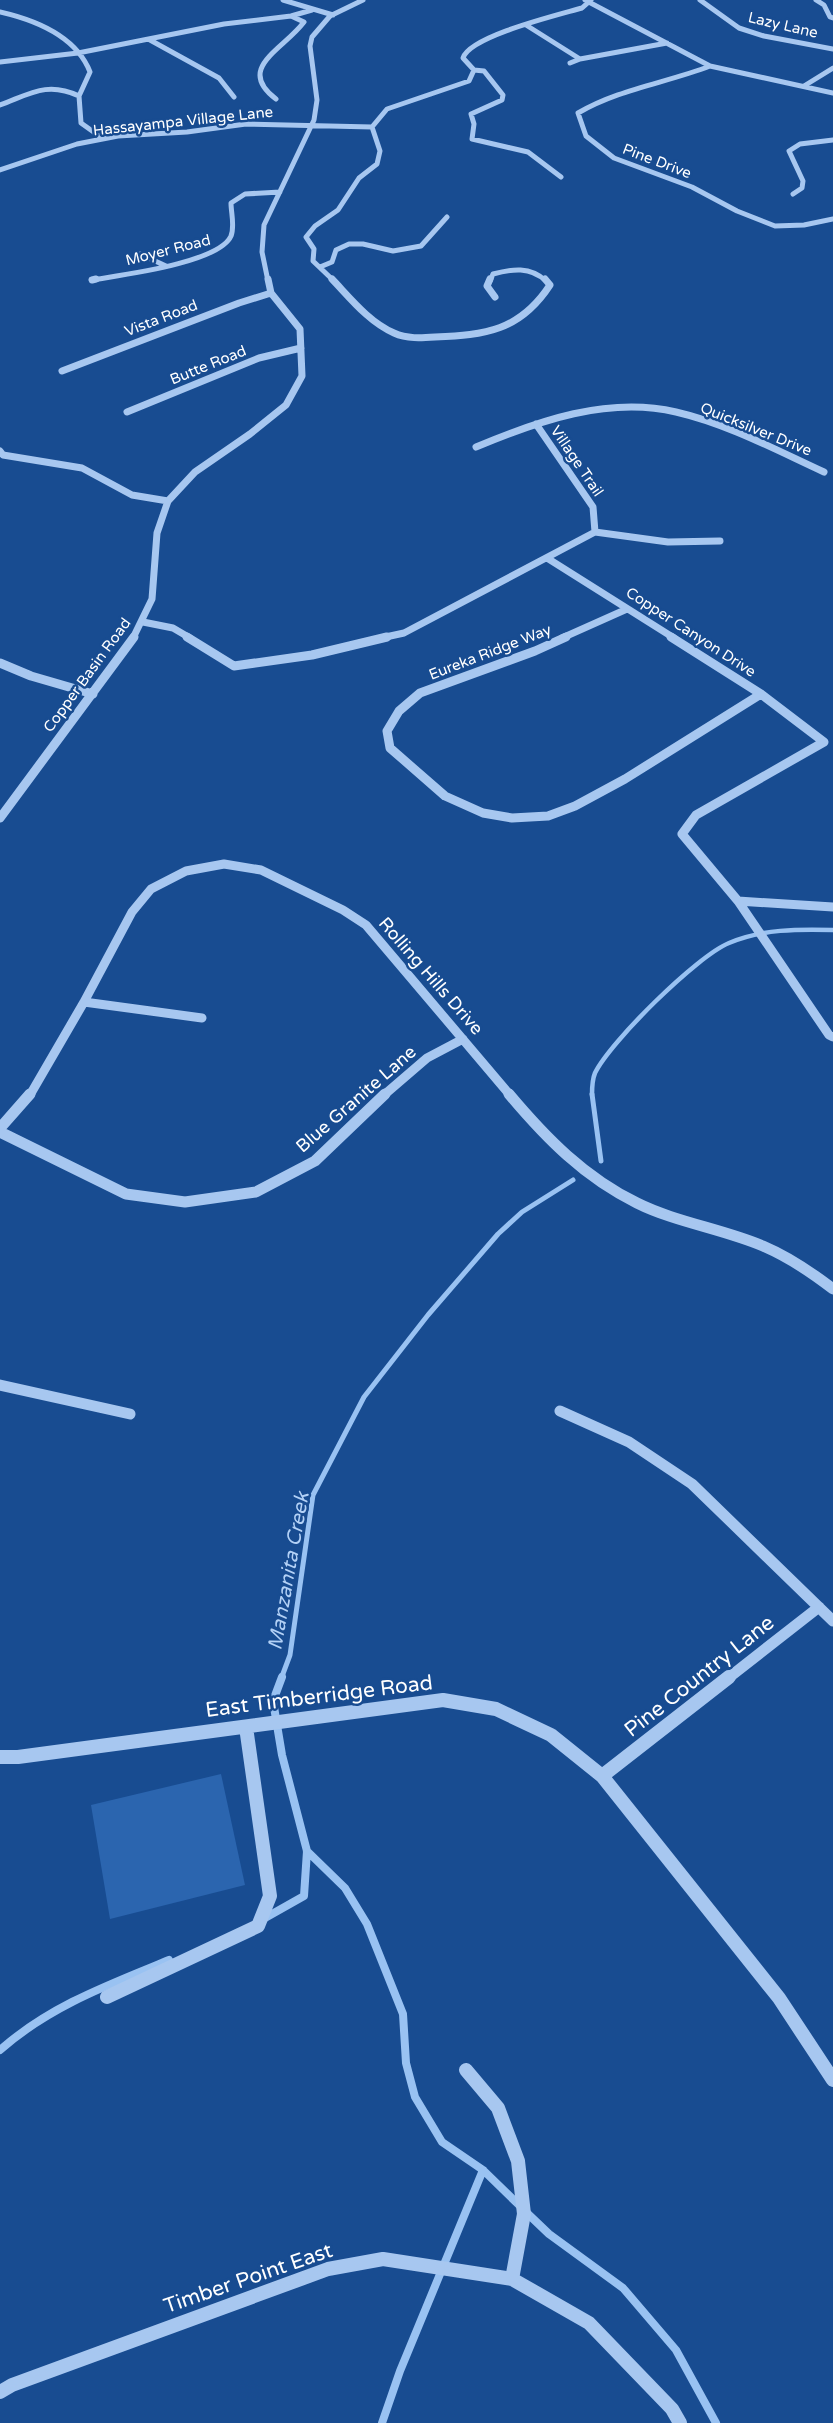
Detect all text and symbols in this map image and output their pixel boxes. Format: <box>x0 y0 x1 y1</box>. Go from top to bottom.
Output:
street label: Lazy Lane <box>746 8 820 42</box>
street label: Hassayampa Village Lane <box>92 103 274 139</box>
street label: Pine Drive <box>620 140 694 182</box>
street label: Moyer Road <box>124 231 212 269</box>
street label: Vista Road <box>122 296 200 340</box>
street label: Butte Road <box>167 342 249 388</box>
street label: Quicksilver Drive <box>698 398 814 460</box>
street label: Village Trail <box>547 422 607 500</box>
street label: Copper Canyon Drive <box>623 583 759 681</box>
street label: Copper Basin Road <box>39 614 135 736</box>
street label: Eureka Ridge Way <box>426 620 554 684</box>
street label: Rolling Hills Drive <box>374 913 488 1039</box>
street label: Blue Granite Lane <box>291 1041 421 1157</box>
water label: Manzanita Creek <box>263 1488 315 1652</box>
street label: Pine Country Lane <box>619 1610 779 1743</box>
street label: East Timberridge Road <box>204 1670 434 1723</box>
street label: Timber Point East <box>161 2238 336 2319</box>

